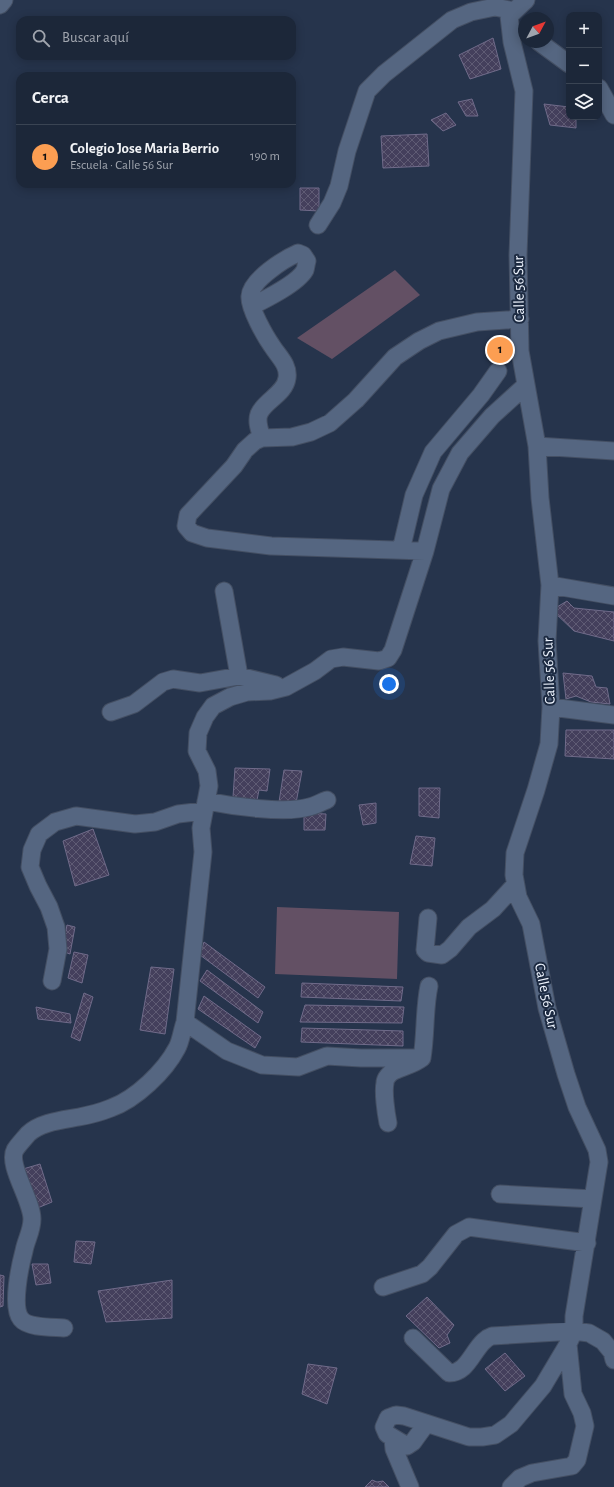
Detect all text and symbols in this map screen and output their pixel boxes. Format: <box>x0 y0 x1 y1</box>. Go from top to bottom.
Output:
north arrow <box>518 12 554 48</box>
map controls <box>566 12 602 120</box>
button: + <box>566 12 602 48</box>
search box <box>16 16 296 60</box>
icon: search <box>30 27 52 49</box>
text: Buscar aquí <box>62 30 129 45</box>
button: − <box>566 48 602 84</box>
button: layers <box>566 84 602 120</box>
text: Cerca <box>32 89 69 106</box>
text: Colegio Jose Maria Berrio <box>70 141 219 156</box>
text: 1 <box>43 150 47 163</box>
text: 190 m <box>250 150 280 163</box>
text: Escuela · Calle 56 Sur <box>70 159 173 172</box>
street label: Calle 56 Sur <box>511 255 527 323</box>
pin: 1 <box>487 335 513 365</box>
street label: Calle 56 Sur <box>540 637 558 705</box>
your location <box>379 674 399 694</box>
street label: Calle 56 Sur <box>532 962 560 1030</box>

